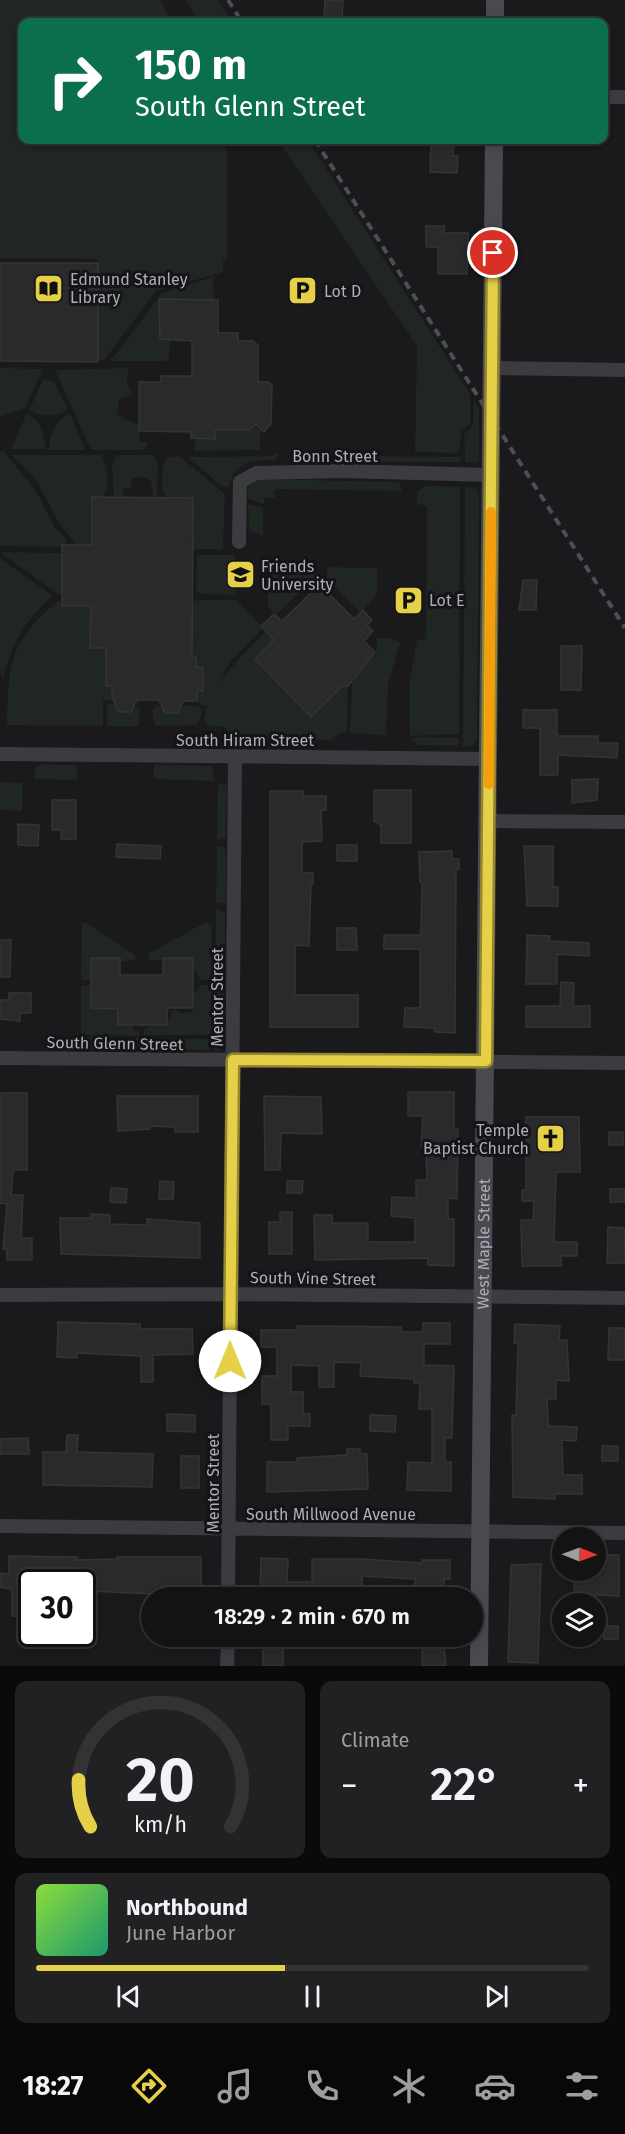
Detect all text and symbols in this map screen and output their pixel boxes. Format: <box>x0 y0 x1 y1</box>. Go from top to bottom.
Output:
text: 150 m <box>135 40 247 90</box>
icon: right <box>36 42 114 120</box>
text: South Glenn Street <box>135 91 366 123</box>
pin <box>467 227 518 278</box>
icon: arrive <box>476 236 509 269</box>
place label: Edmund Stanley Library <box>70 270 188 307</box>
library icon: Edmund Stanley Library <box>33 272 65 304</box>
parking icon: Lot D <box>287 275 319 307</box>
place label: Lot D <box>324 282 361 301</box>
street label: Bonn Street <box>292 447 378 466</box>
place label: Friends University <box>261 557 334 594</box>
school or university icon: Friends University <box>224 559 256 591</box>
parking icon: Lot E <box>392 584 424 616</box>
place label: Lot E <box>429 591 465 610</box>
street label: South Hiram Street <box>176 731 314 750</box>
street label: Mentor Street <box>208 947 227 1047</box>
street label: South Glenn Street <box>47 1033 184 1054</box>
place label: Temple Baptist Church <box>423 1121 529 1158</box>
church icon: Temple Baptist Church <box>534 1123 566 1155</box>
street label: West Maple Street <box>474 1178 494 1310</box>
street label: South Vine Street <box>250 1268 376 1289</box>
position arrow <box>198 1329 262 1393</box>
street label: Mentor Street <box>204 1433 223 1533</box>
street label: South Millwood Avenue <box>246 1505 416 1524</box>
north arrow <box>552 1527 606 1581</box>
map controls <box>552 1527 606 1647</box>
speed limit sign: 30 <box>18 1569 96 1647</box>
button: layers <box>552 1593 606 1647</box>
text: 18:29 · 2 min · 670 m <box>214 1603 410 1630</box>
text: Climate <box>341 1728 409 1752</box>
text: 20 <box>126 1743 194 1818</box>
text: 22° <box>430 1758 500 1812</box>
text: − <box>341 1766 358 1806</box>
text: + <box>573 1766 589 1806</box>
text: km/h <box>133 1812 187 1838</box>
text: Northbound <box>126 1894 248 1921</box>
text: June Harbor <box>126 1921 235 1945</box>
icon: previous <box>112 1980 145 2013</box>
icon: pause <box>296 1980 329 2013</box>
icon: next <box>480 1980 513 2013</box>
icon: directions <box>128 2065 170 2107</box>
icon: music <box>214 2065 256 2107</box>
icon: phone <box>301 2065 343 2107</box>
icon: climate <box>388 2065 430 2107</box>
icon: car <box>474 2065 516 2107</box>
icon: filters <box>561 2065 603 2107</box>
text: 18:27 <box>22 2070 83 2102</box>

